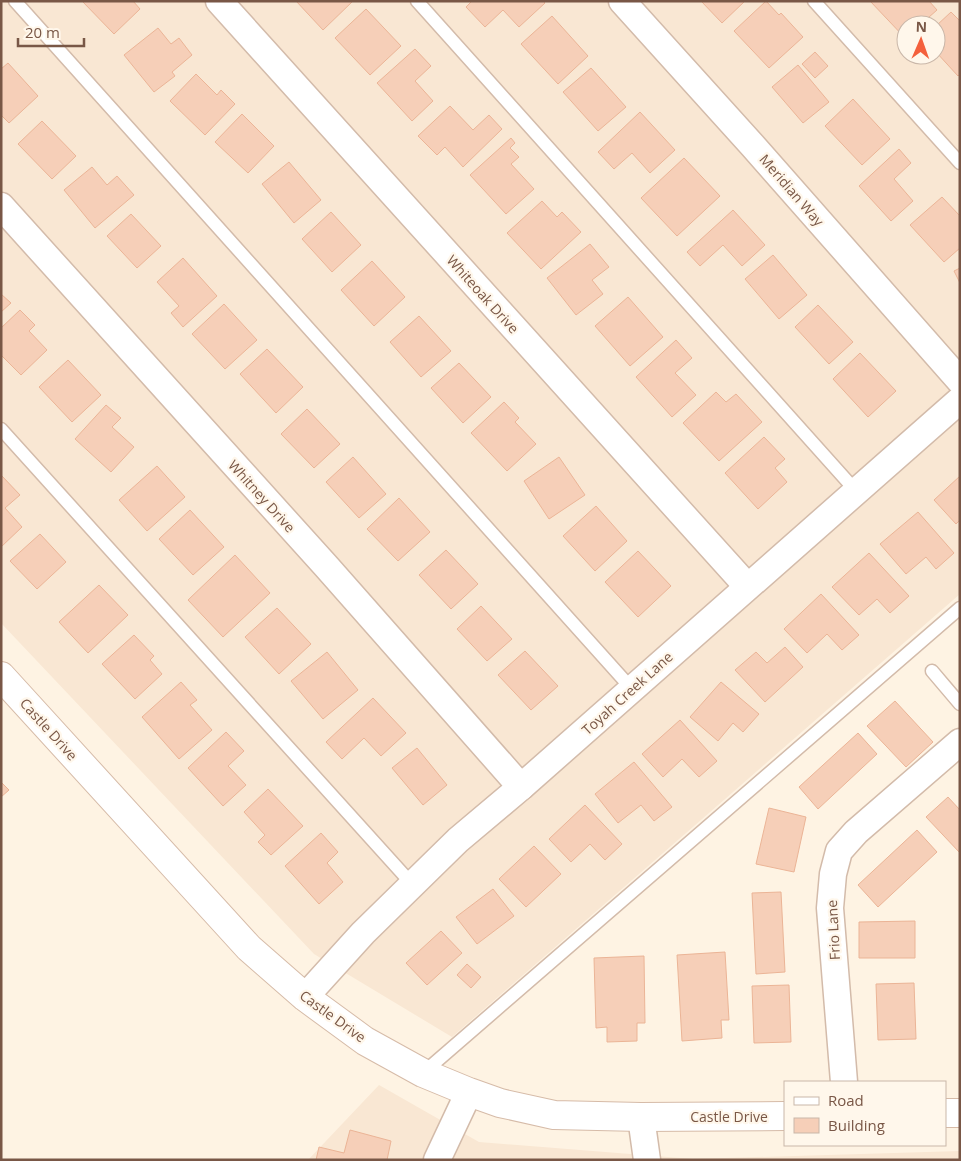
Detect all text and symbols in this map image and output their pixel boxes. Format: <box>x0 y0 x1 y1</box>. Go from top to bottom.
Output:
scale bar <box>18 15 84 47</box>
north arrow <box>896 15 946 65</box>
text: N <box>915 17 927 36</box>
text: 20 m <box>25 22 60 42</box>
street label: Meridian Way <box>755 150 829 231</box>
street label: Whiteoak Drive <box>443 251 523 337</box>
street label: Whitney Drive <box>224 456 300 536</box>
street label: Toyah Creek Lane <box>578 647 677 739</box>
street label: Castle Drive <box>16 694 82 764</box>
street label: Frio Lane <box>822 899 844 960</box>
street label: Castle Drive <box>296 986 370 1047</box>
legend <box>784 1081 946 1146</box>
text: Road <box>828 1090 864 1110</box>
street label: Castle Drive <box>690 1107 768 1126</box>
text: Building <box>828 1115 885 1135</box>

